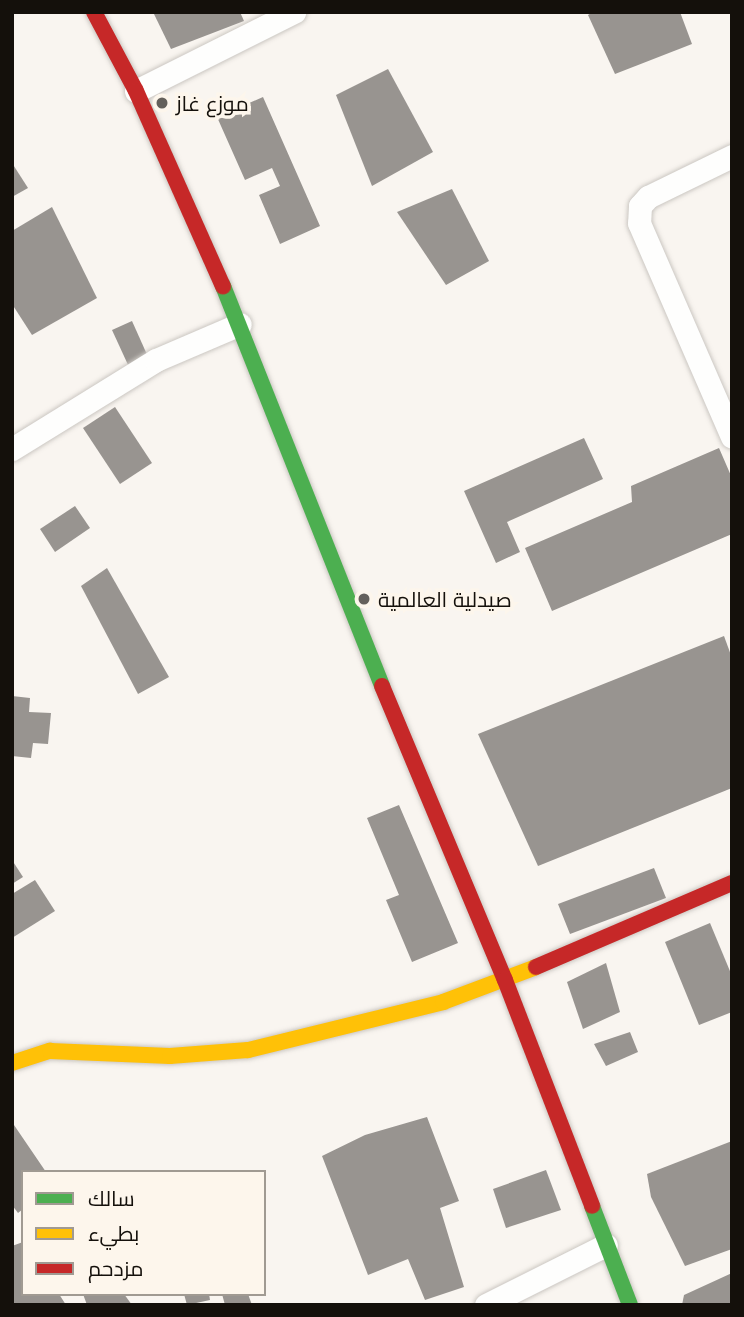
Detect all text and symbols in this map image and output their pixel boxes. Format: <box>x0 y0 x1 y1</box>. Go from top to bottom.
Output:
place label: موزع غاز <box>176 90 249 116</box>
marker: موزع غاز <box>154 95 170 111</box>
place label: صيدلية العالمية <box>378 586 512 612</box>
marker: صيدلية العالمية <box>356 591 372 607</box>
legend <box>21 1170 266 1296</box>
text: سالك <box>88 1185 135 1211</box>
text: بطيء <box>88 1220 139 1246</box>
text: مزدحم <box>88 1255 143 1281</box>

